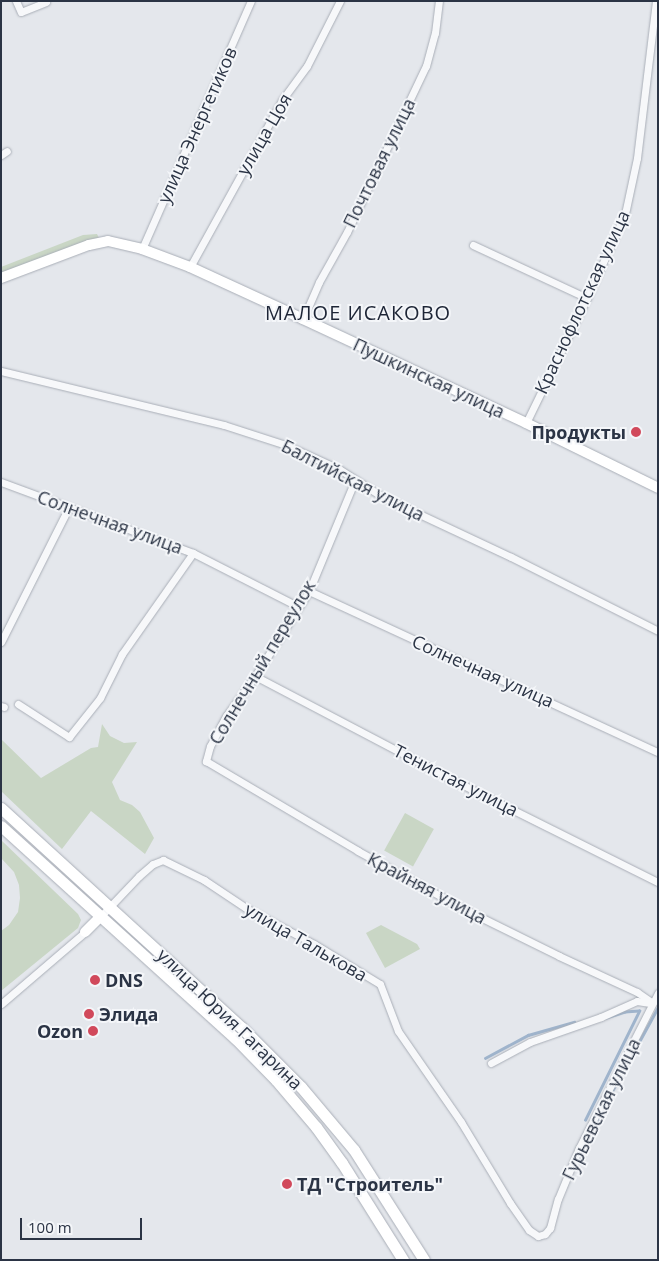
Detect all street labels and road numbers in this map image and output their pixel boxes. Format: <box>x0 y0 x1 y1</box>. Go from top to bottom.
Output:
street label: улица Энергетиков <box>153 43 241 207</box>
street label: улица Цоя <box>232 89 296 179</box>
street label: Почтовая улица <box>338 95 420 231</box>
street label: Краснофлотская улица <box>530 207 634 397</box>
street label: Пушкинская улица <box>350 333 508 423</box>
street label: Балтийская улица <box>278 435 428 525</box>
street label: Солнечная улица <box>34 486 186 558</box>
street label: Солнечный переулок <box>204 576 320 748</box>
street label: Солнечная улица <box>409 630 557 712</box>
street label: Тенистая улица <box>390 739 522 821</box>
street label: Крайняя улица <box>364 848 490 928</box>
street label: улица Талькова <box>241 898 371 986</box>
street label: улица Юрия Гагарина <box>153 944 307 1094</box>
street label: Гурьевская улица <box>557 1035 645 1183</box>

